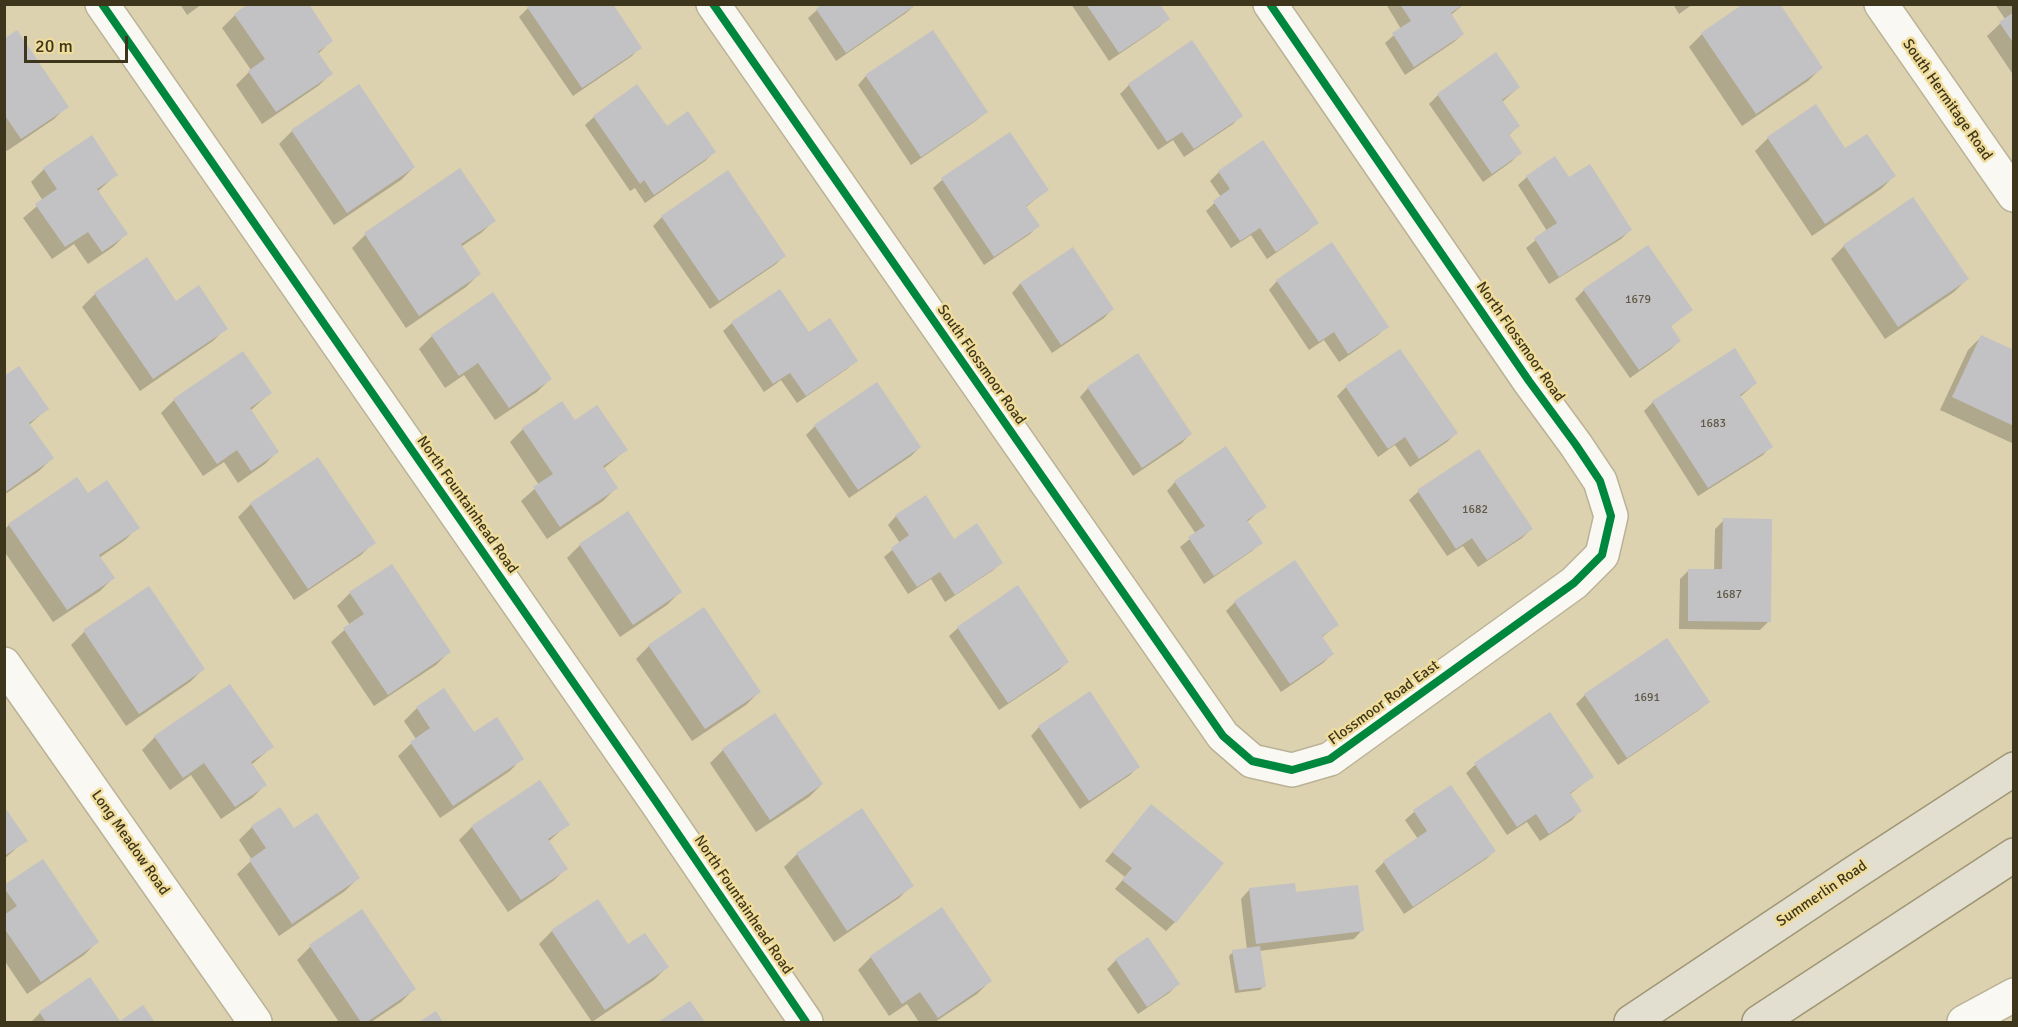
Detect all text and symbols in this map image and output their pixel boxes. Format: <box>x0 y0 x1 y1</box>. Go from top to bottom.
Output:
scale bar <box>27 24 130 62</box>
text: 20 m <box>35 35 73 57</box>
street label: South Hermitage Road <box>1898 36 1996 164</box>
street label: North Flossmoor Road <box>1472 279 1568 405</box>
house number: 1679 <box>1625 293 1651 307</box>
street label: South Flossmoor Road <box>933 301 1029 429</box>
house number: 1683 <box>1700 417 1726 431</box>
street label: North Fountainhead Road <box>413 433 521 577</box>
house number: 1682 <box>1462 503 1488 517</box>
house number: 1687 <box>1716 588 1742 602</box>
street label: Flossmoor Road East <box>1325 657 1443 749</box>
house number: 1691 <box>1634 691 1660 705</box>
street label: Long Meadow Road <box>87 787 173 899</box>
street label: North Fountainhead Road <box>690 832 796 978</box>
street label: Summerlin Road <box>1773 857 1871 931</box>

